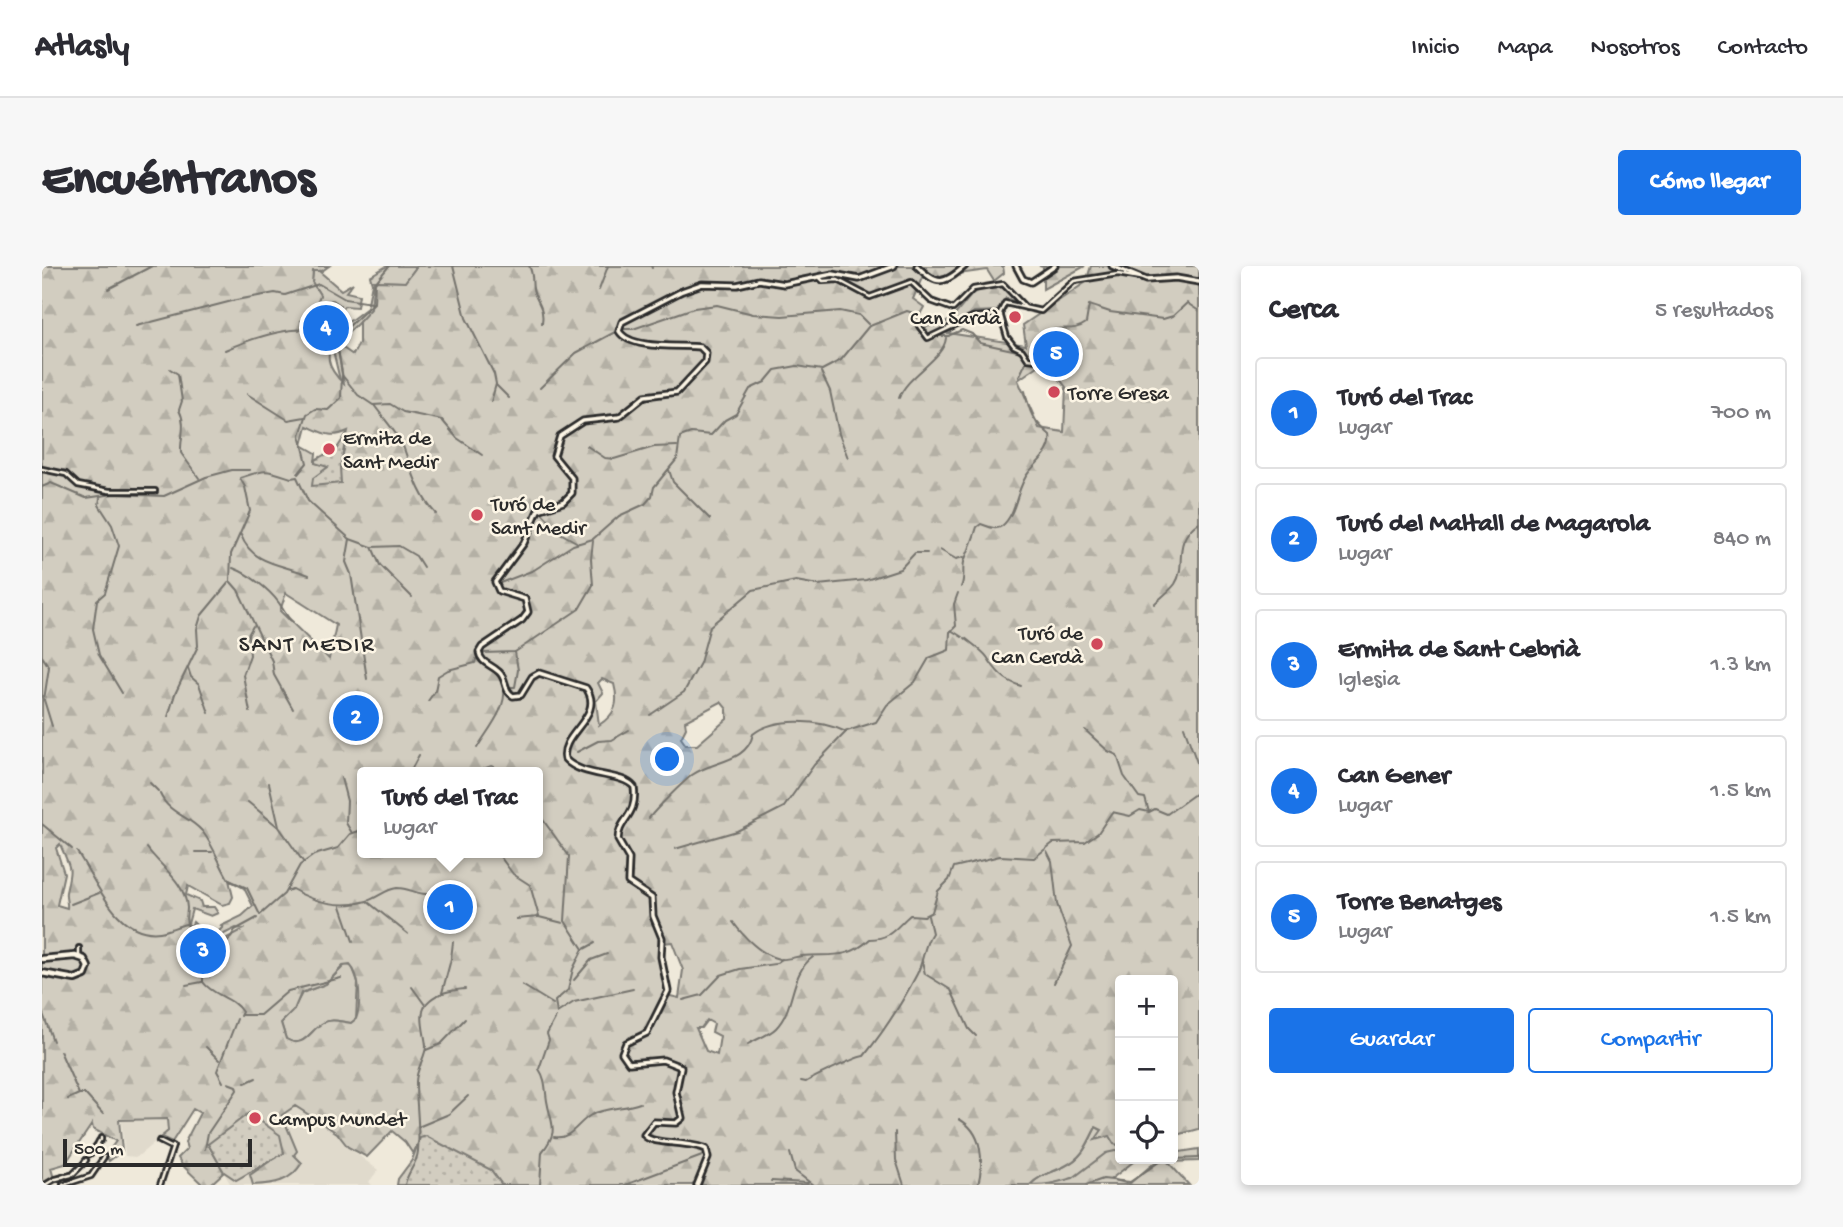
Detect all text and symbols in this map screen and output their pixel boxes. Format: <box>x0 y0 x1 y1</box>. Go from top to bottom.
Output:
text: Atlasly <box>35 29 129 67</box>
text: Inicio <box>1411 34 1459 63</box>
text: Mapa <box>1497 34 1553 63</box>
text: Nosotros <box>1591 34 1680 63</box>
text: Contacto <box>1718 34 1808 63</box>
button: Cómo llegar <box>1618 150 1801 215</box>
text: Encuéntranos <box>42 153 315 211</box>
text: Cerca <box>1269 294 1338 329</box>
text: 5 resultados <box>1655 298 1773 325</box>
pin: 4 <box>303 302 349 354</box>
place label: Can Sardà <box>910 308 1002 333</box>
marker: Can Sardà <box>1007 309 1023 325</box>
pin: 5 <box>1033 328 1079 380</box>
place label: Torre Gresa <box>1067 383 1170 408</box>
marker: Torre Gresa <box>1046 384 1062 400</box>
text: Turó del Trac <box>1338 384 1472 415</box>
text: 1 <box>1289 400 1299 427</box>
text: 700 m <box>1711 400 1771 427</box>
text: Lugar <box>1338 415 1391 442</box>
place label: Ermita de Sant Medir <box>343 428 439 477</box>
marker: Ermita de Sant Medir <box>321 441 337 457</box>
place label: Turó de Sant Medir <box>490 494 587 543</box>
marker: Turó de Sant Medir <box>469 507 485 523</box>
text: Turó del Maltall de Magarola <box>1338 510 1650 541</box>
text: 2 <box>1288 526 1300 553</box>
text: 840 m <box>1713 526 1771 553</box>
text: Lugar <box>1338 541 1391 568</box>
place label: Turó de Can Cerdà <box>991 623 1084 672</box>
district label: SANT MEDIR <box>239 633 375 660</box>
marker: Turó de Can Cerdà <box>1089 636 1105 652</box>
text: Ermita de Sant Cebrià <box>1338 636 1580 667</box>
text: 3 <box>1288 652 1300 679</box>
text: 1.3 km <box>1711 652 1771 679</box>
text: Iglesia <box>1338 667 1400 694</box>
pin: 2 <box>333 692 379 744</box>
your location <box>650 742 684 776</box>
text: Can Gener <box>1338 762 1450 793</box>
popup <box>357 767 543 858</box>
text: 4 <box>1289 778 1299 805</box>
text: 1.5 km <box>1710 778 1771 805</box>
text: Turó del Trac <box>383 784 517 815</box>
text: Lugar <box>1338 793 1391 820</box>
text: Lugar <box>383 815 436 842</box>
pin: 1 <box>427 881 473 933</box>
text: Torre Benatges <box>1338 888 1501 919</box>
text: 5 <box>1288 904 1300 931</box>
text: 1.5 km <box>1710 904 1771 931</box>
text: Lugar <box>1338 919 1391 946</box>
pin: 3 <box>180 925 226 977</box>
map controls <box>1115 975 1178 1164</box>
button: + <box>1115 975 1178 1038</box>
button: Guardar <box>1269 1008 1514 1073</box>
button: Compartir <box>1528 1008 1773 1073</box>
button: − <box>1115 1038 1178 1101</box>
button: locate <box>1115 1101 1178 1164</box>
place label: Campus Mundet <box>269 1109 408 1134</box>
marker: Campus Mundet <box>247 1110 263 1126</box>
scale bar <box>63 1136 252 1168</box>
text: 500 m <box>74 1139 124 1162</box>

